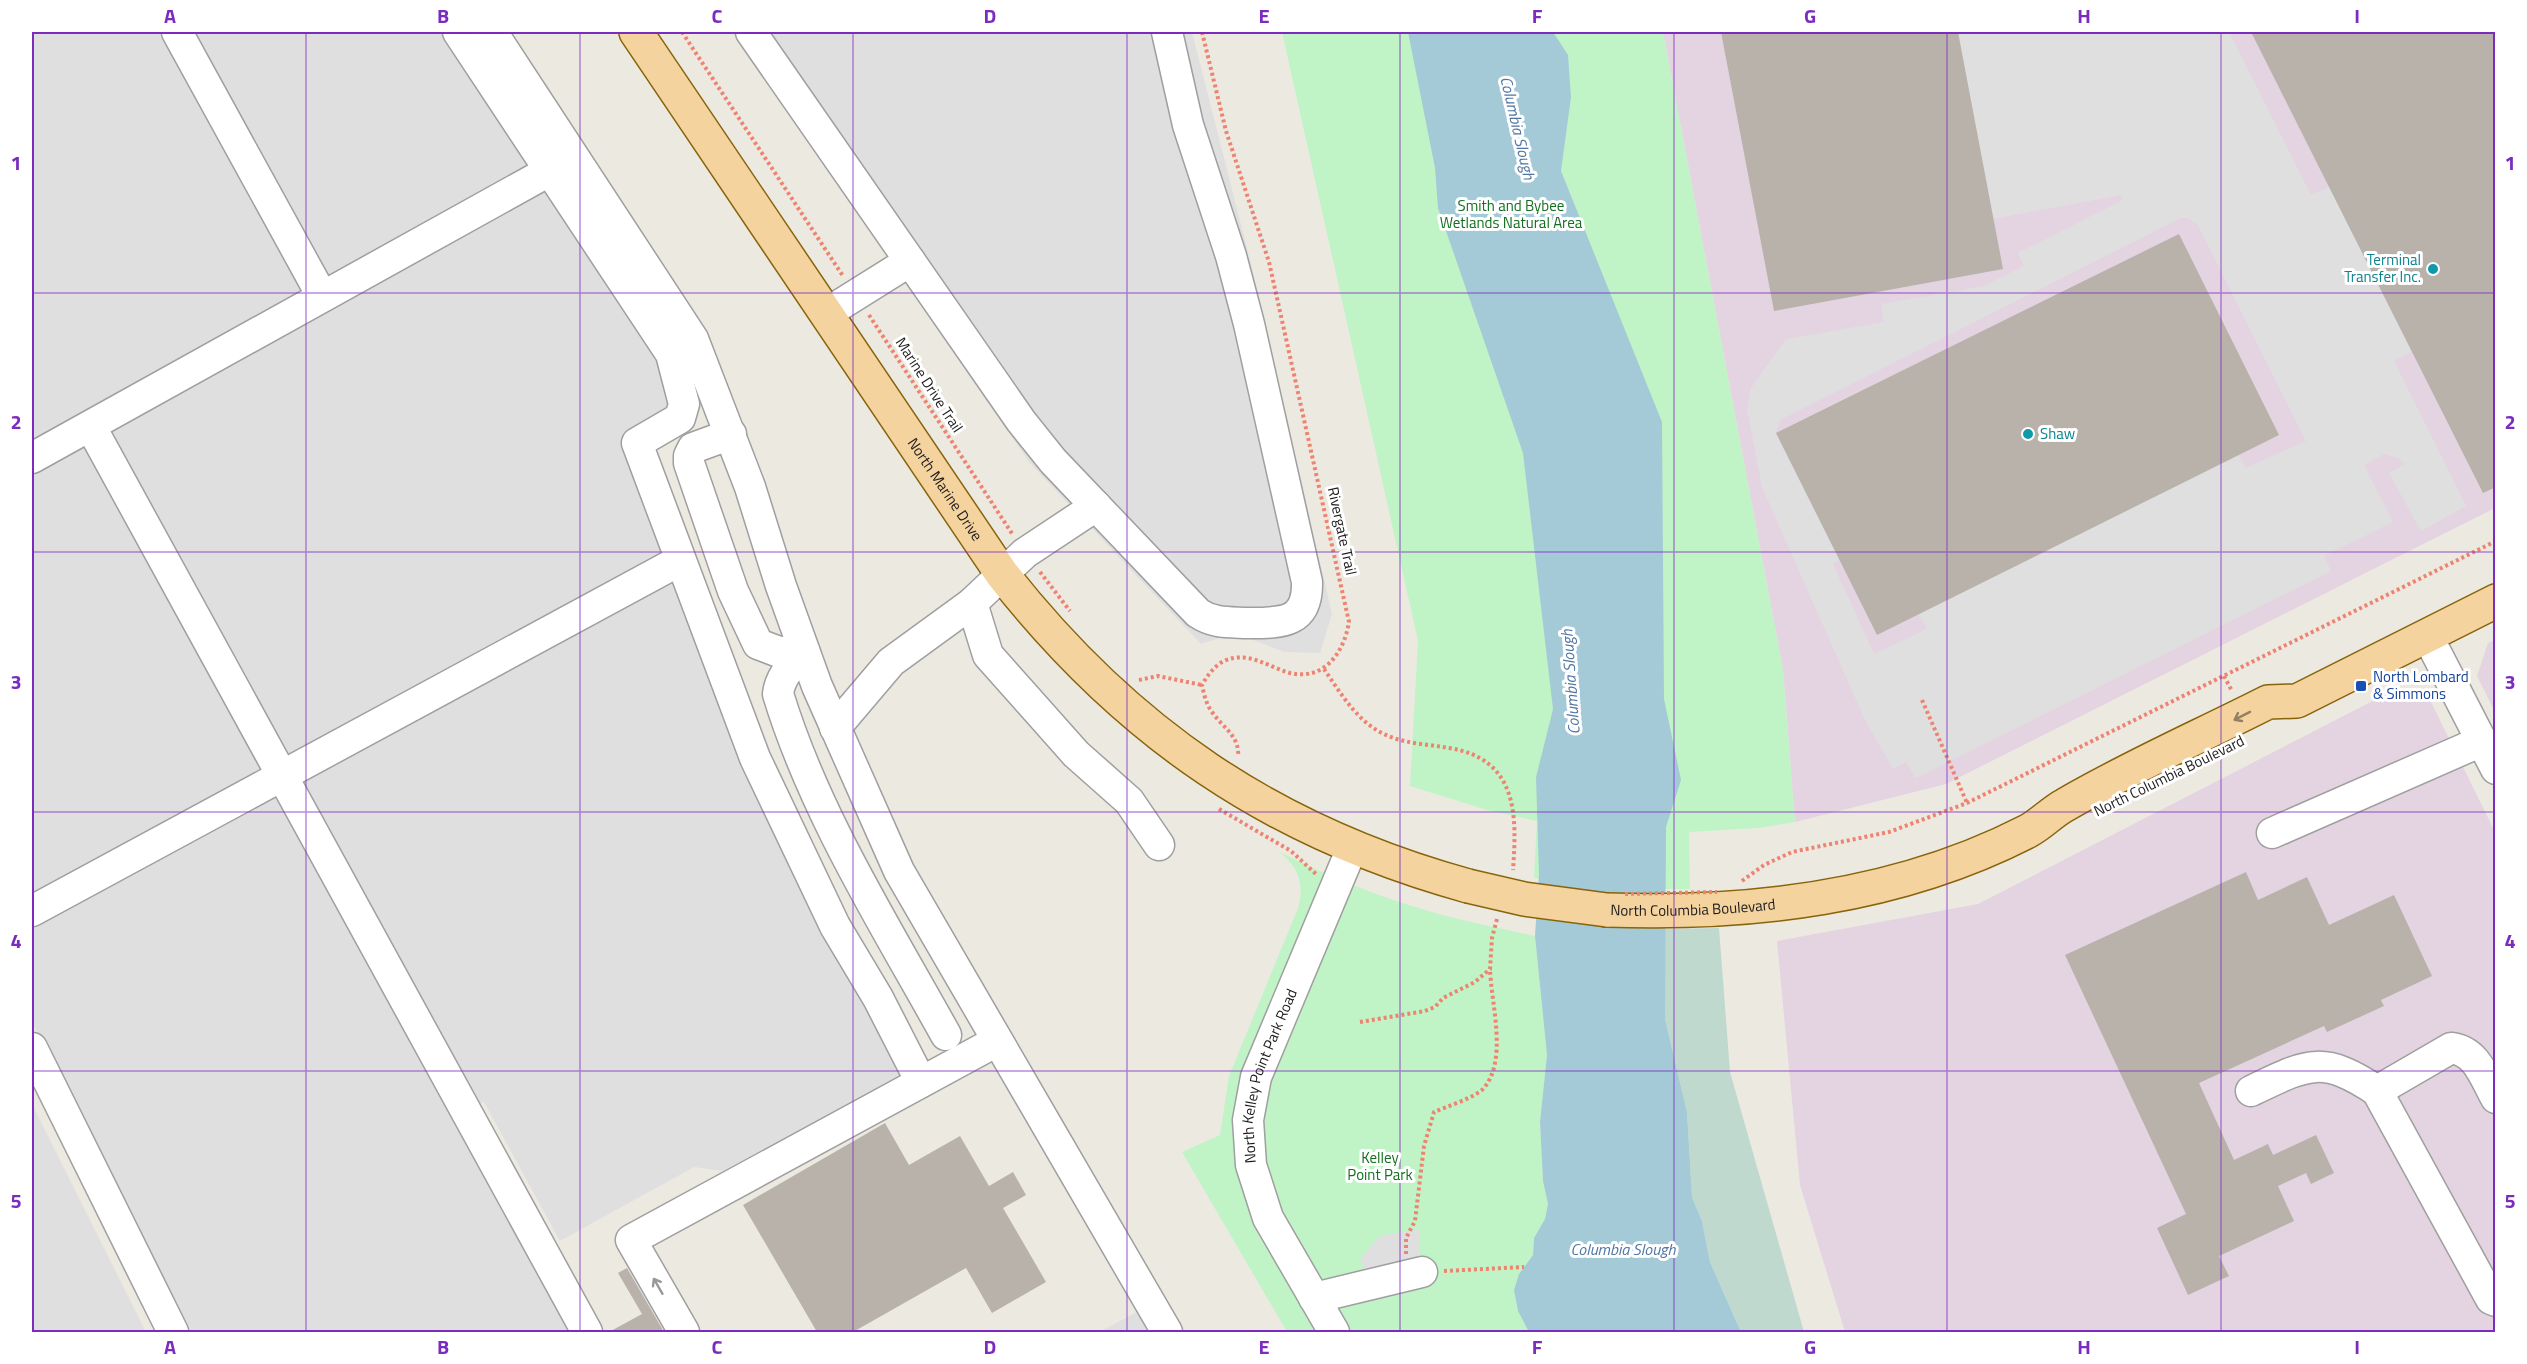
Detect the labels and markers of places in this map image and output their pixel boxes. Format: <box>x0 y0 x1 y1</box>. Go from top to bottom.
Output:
place label: Terminal Transfer Inc. <box>2344 248 2421 288</box>
marker: Terminal Transfer Inc. <box>2426 262 2440 276</box>
place label: Shaw <box>2040 422 2075 445</box>
marker: Shaw <box>2021 427 2035 441</box>
place label: North Lombard & Simmons <box>2373 665 2469 705</box>
marker: North Lombard & Simmons <box>2354 679 2368 693</box>

